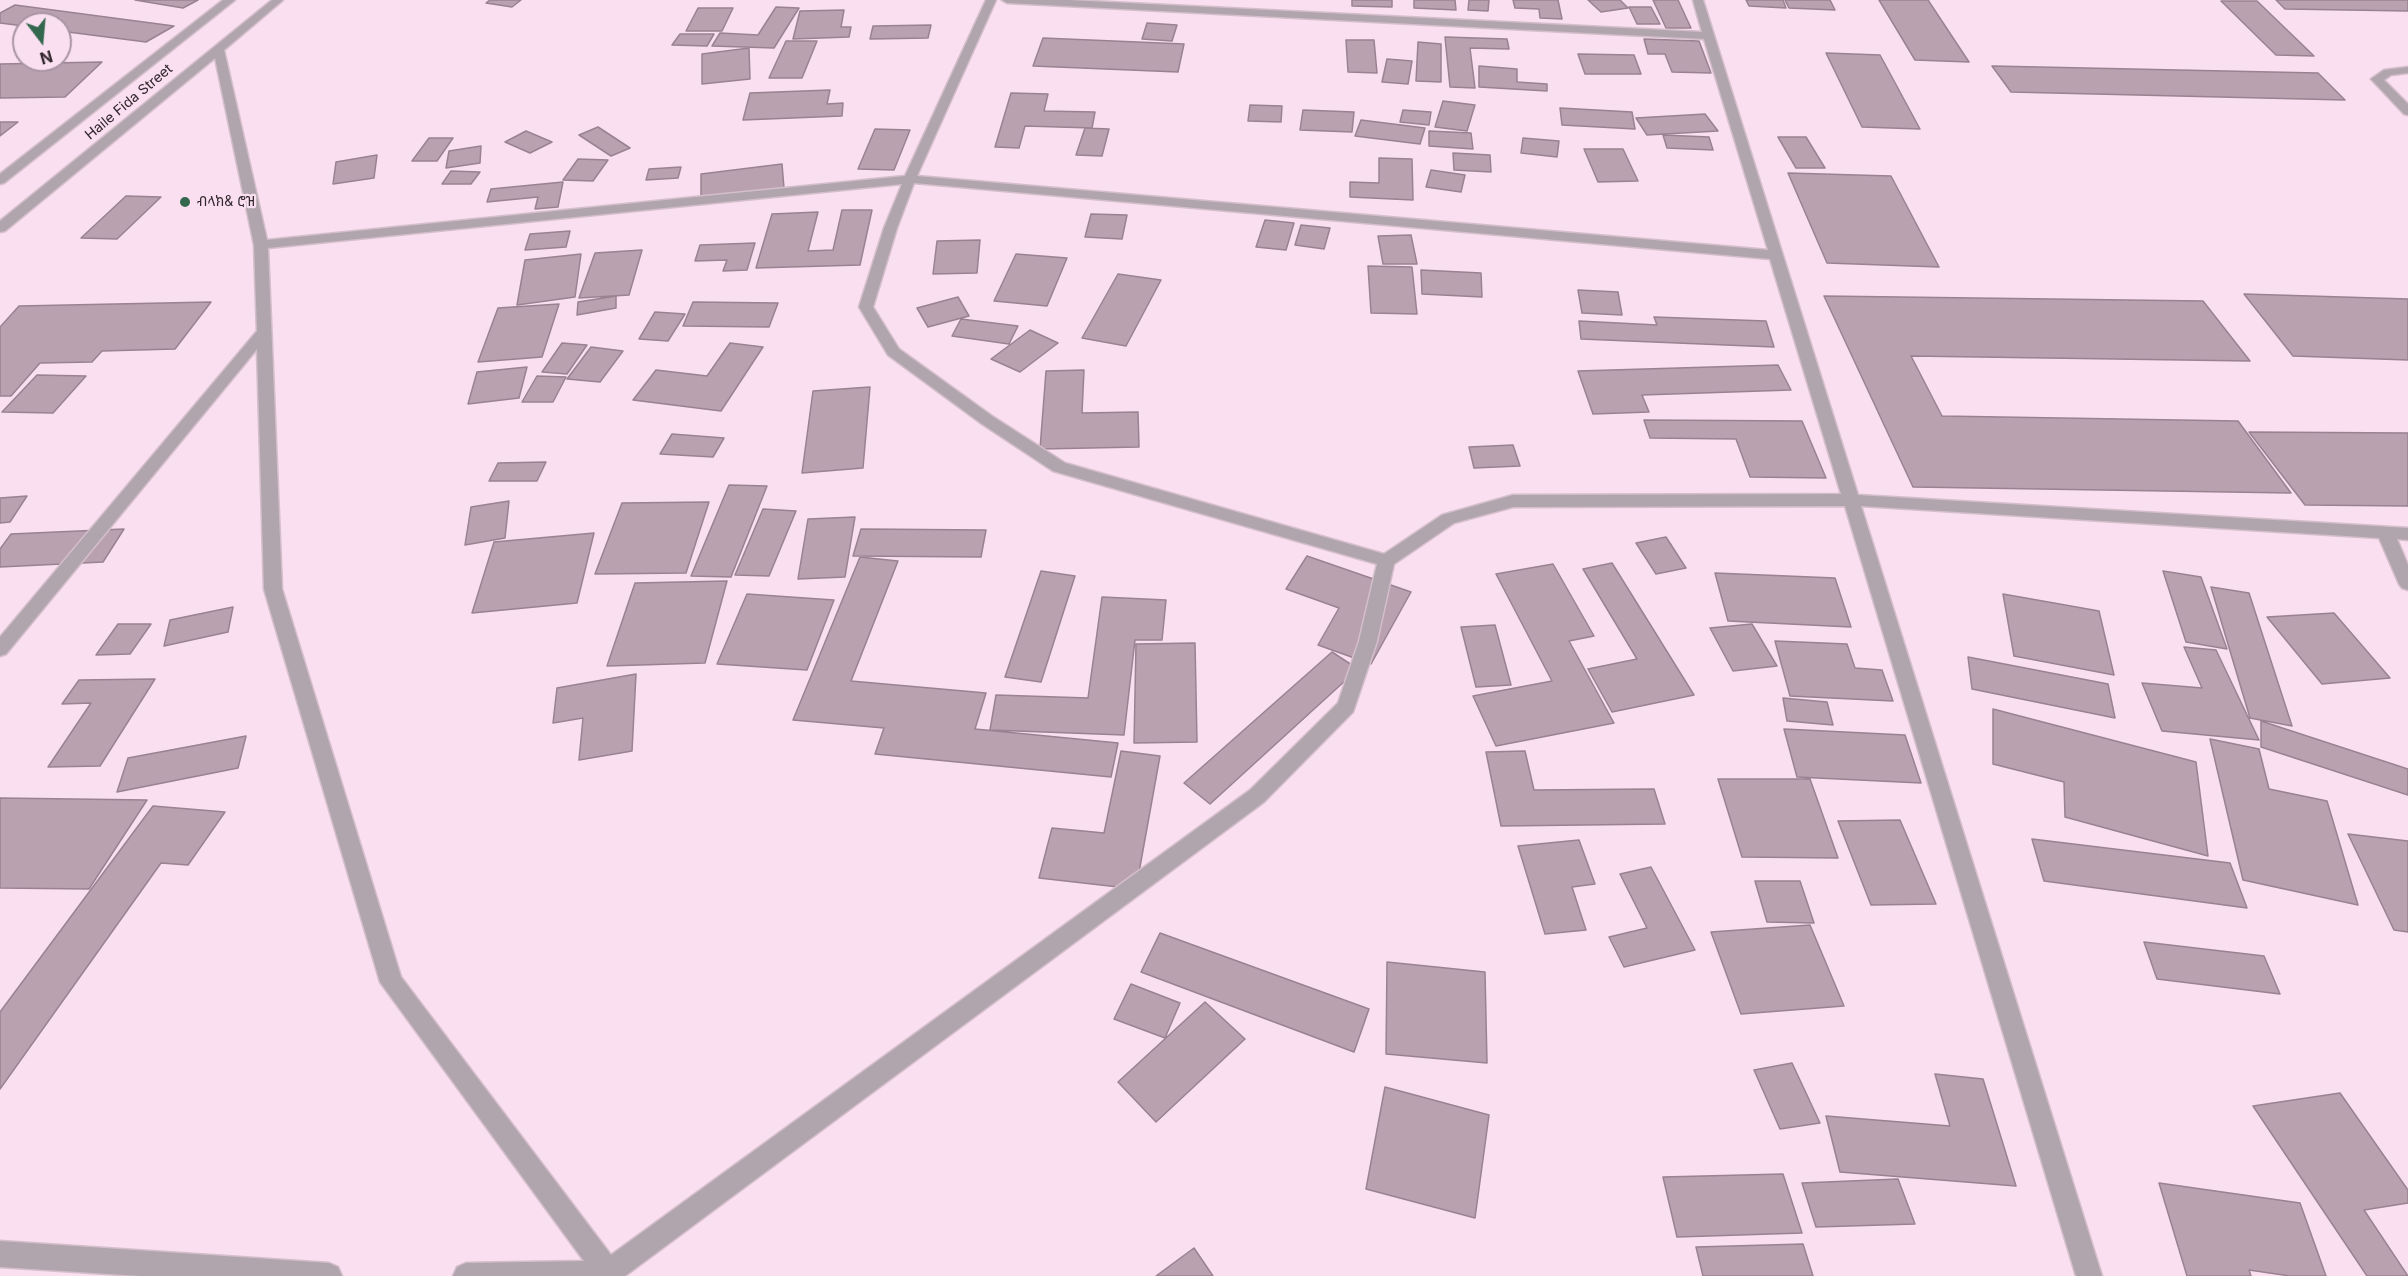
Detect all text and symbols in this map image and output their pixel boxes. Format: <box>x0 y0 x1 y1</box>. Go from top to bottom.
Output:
north arrow <box>12 12 72 72</box>
text: N <box>38 46 55 69</box>
street label: Haile Fida Street <box>82 61 176 143</box>
place label: ብላክ& ሮዝ <box>197 194 255 210</box>
marker: ብላክ& ሮዝ <box>178 195 192 209</box>

